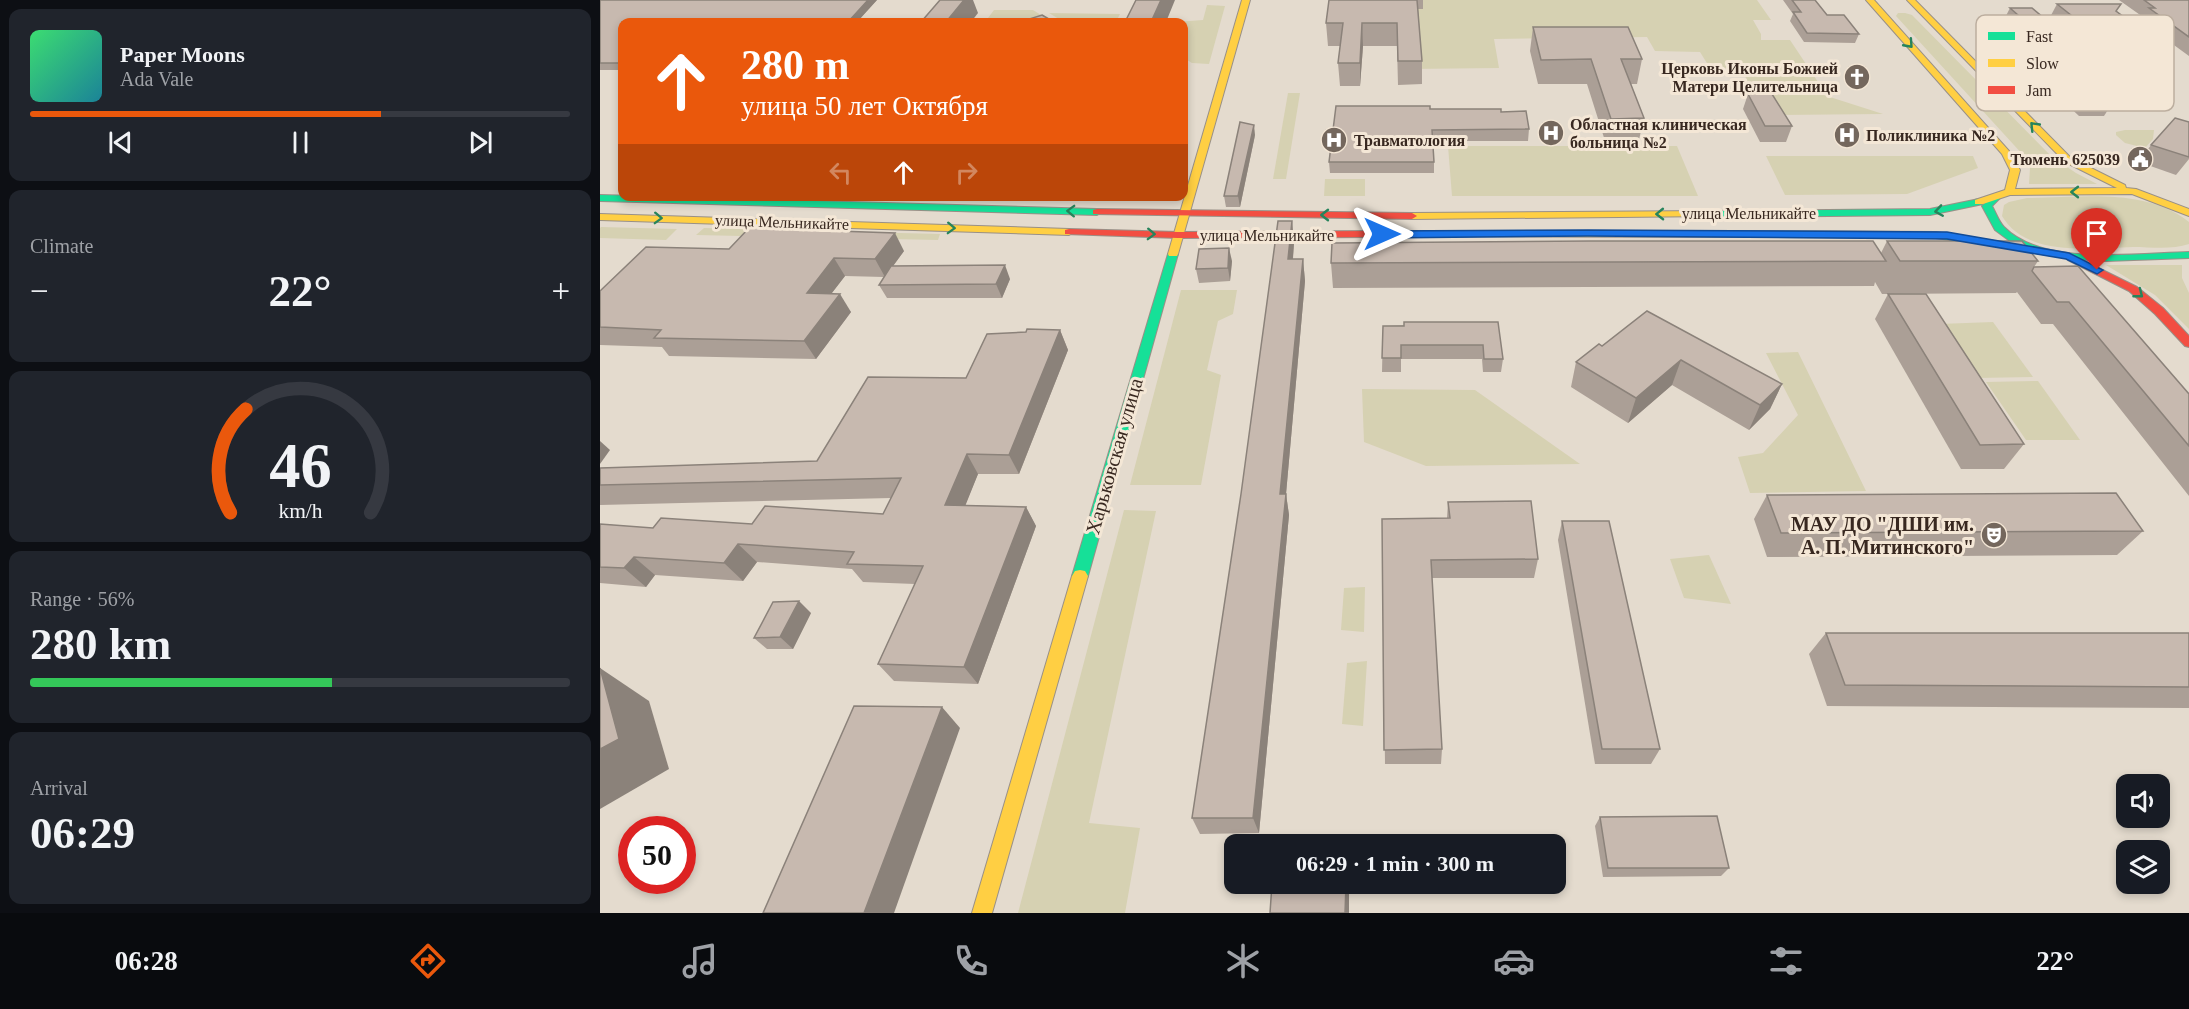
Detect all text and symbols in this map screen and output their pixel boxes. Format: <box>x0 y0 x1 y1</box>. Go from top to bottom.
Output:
legend <box>1976 15 2174 111</box>
text: Fast <box>2026 28 2053 45</box>
one-way arrow <box>1902 37 1913 47</box>
text: Paper Moons <box>120 42 245 67</box>
icon: ahead <box>642 42 720 120</box>
text: 280 m <box>741 42 850 88</box>
text: Slow <box>2026 55 2059 72</box>
place label: Церковь Иконы Божией Матери Целительница <box>1661 60 1838 96</box>
church icon: Церковь Иконы Божией Матери Целительница <box>1842 62 1872 92</box>
text: Ada Vale <box>120 68 194 90</box>
text: Jam <box>2026 82 2052 99</box>
text: улица 50 лет Октября <box>741 91 988 121</box>
place label: Областная клиническая больница №2 <box>1570 116 1747 151</box>
hospital icon: Областная клиническая больница №2 <box>1536 118 1566 148</box>
hospital icon: Поликлиника №2 <box>1832 120 1862 150</box>
one-way arrow <box>2030 122 2041 133</box>
hospital icon: Травматология <box>1319 125 1349 155</box>
icon: previous <box>104 126 137 159</box>
icon: pause <box>284 126 317 159</box>
icon: next <box>464 126 497 159</box>
place label: Поликлиника №2 <box>1866 127 1995 144</box>
place label: Травматология <box>1354 132 1466 150</box>
public building icon: Тюмень 625039 <box>2125 144 2155 174</box>
place label: Тюмень 625039 <box>2010 151 2120 168</box>
icon: left <box>824 156 857 189</box>
icon: ahead <box>887 156 920 189</box>
icon: right <box>950 156 983 189</box>
one-way arrow <box>2070 186 2079 198</box>
position arrow <box>1350 202 1414 266</box>
one-way arrow <box>1934 204 1943 216</box>
one-way arrow <box>1066 205 1075 218</box>
street label: улица Мельникайте <box>1682 205 1816 223</box>
one-way arrow <box>1655 208 1664 220</box>
pin <box>2071 208 2122 270</box>
one-way arrow <box>1320 209 1329 221</box>
street label: улица Мельникайте <box>715 211 849 234</box>
one-way arrow <box>654 212 663 225</box>
icon: arrive <box>2080 217 2113 250</box>
one-way arrow <box>947 222 956 235</box>
street label: улица Мельникайте <box>1200 227 1334 245</box>
one-way arrow <box>1146 228 1155 240</box>
text: Climate <box>30 235 93 257</box>
text: 22° <box>269 266 332 316</box>
text: − <box>30 273 49 309</box>
text: + <box>551 273 570 309</box>
one-way arrow <box>2132 287 2143 298</box>
street label: Харьковская улица <box>1081 375 1148 537</box>
text: 46 <box>269 432 331 501</box>
text: km/h <box>278 500 322 524</box>
place label: МАУ ДО "ДШИ им. А. П. Митинского" <box>1791 513 1974 558</box>
theatre icon: МАУ ДО "ДШИ им. А. П. Митинского" <box>1979 520 2009 550</box>
text: Range · 56% <box>30 588 134 610</box>
text: 280 km <box>30 619 171 669</box>
map controls <box>2116 774 2170 894</box>
button: sound <box>2116 774 2170 828</box>
text: Arrival <box>30 777 88 799</box>
text: 06:29 <box>30 808 135 858</box>
speed limit sign: 50 <box>618 816 696 894</box>
button: layers <box>2116 840 2170 894</box>
text: 06:29 · 1 min · 300 m <box>1296 851 1494 876</box>
icon: directions <box>407 940 449 982</box>
icon: music <box>679 940 721 982</box>
icon: phone <box>950 940 992 982</box>
icon: climate <box>1222 940 1264 982</box>
icon: car <box>1493 940 1535 982</box>
icon: filters <box>1765 940 1807 982</box>
text: 06:28 <box>115 946 178 976</box>
text: 22° <box>2036 946 2074 976</box>

